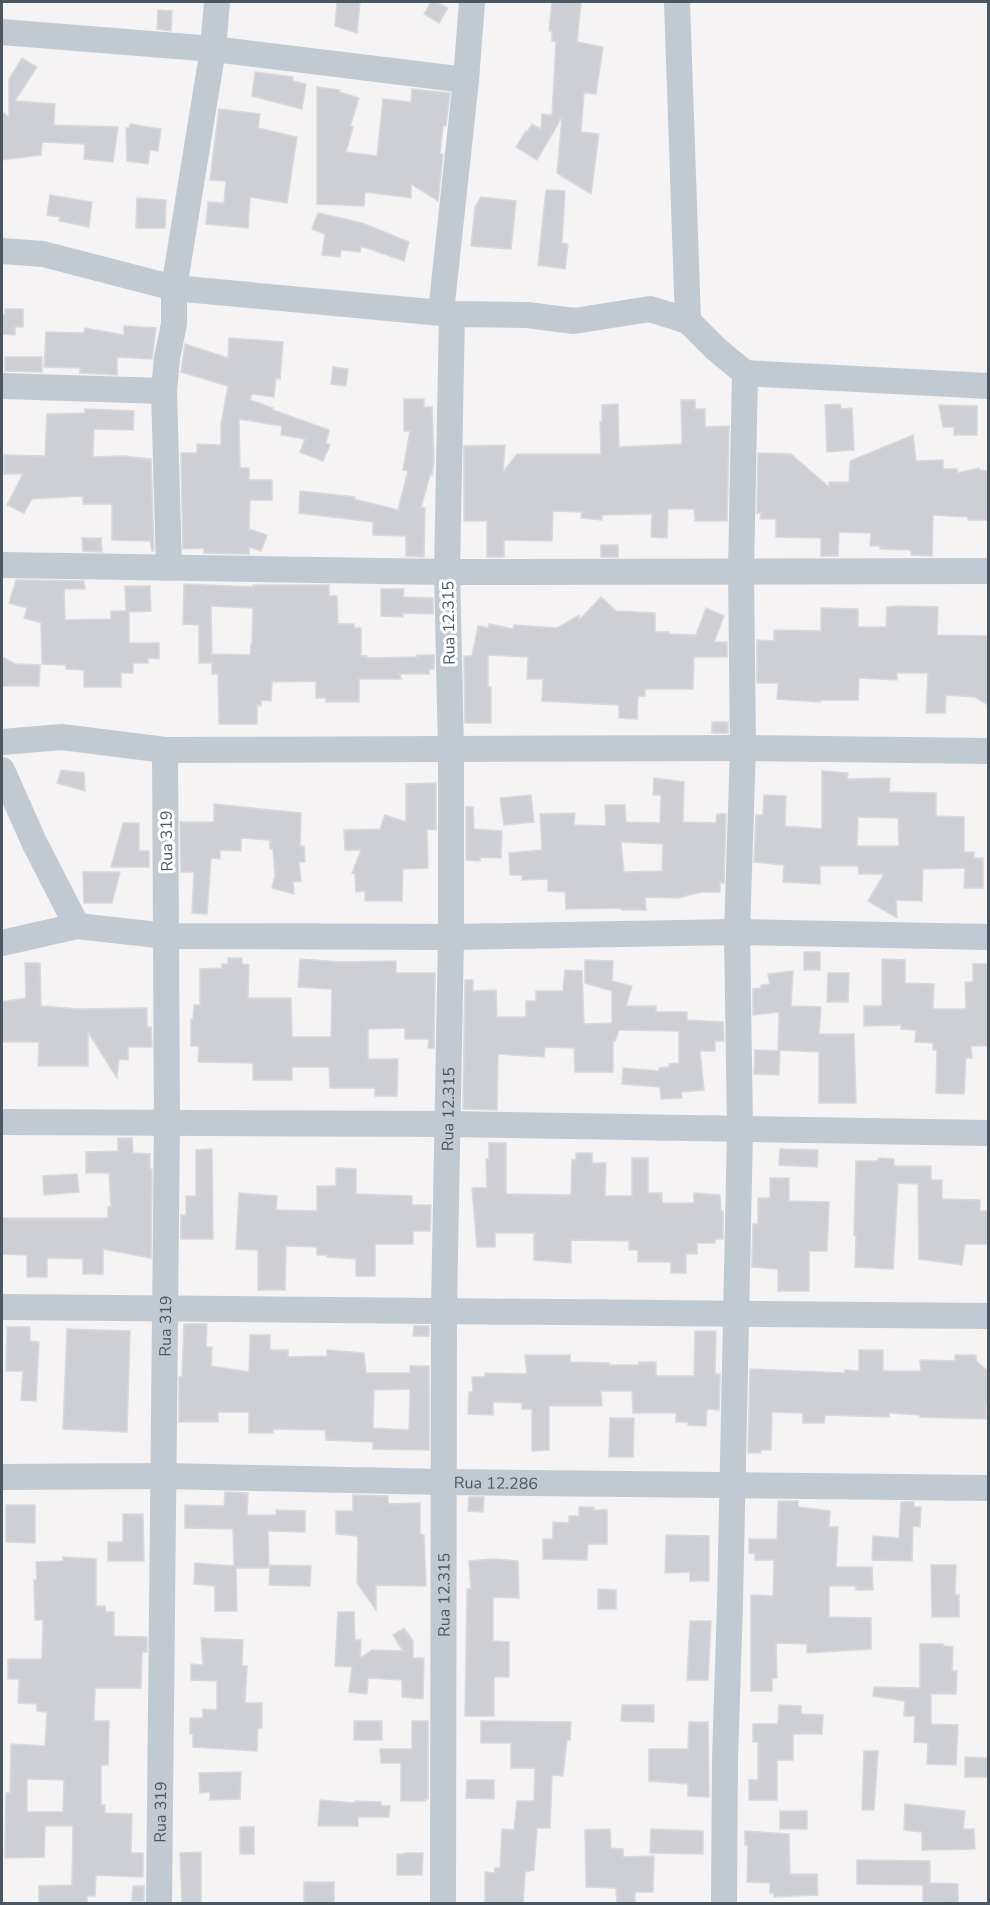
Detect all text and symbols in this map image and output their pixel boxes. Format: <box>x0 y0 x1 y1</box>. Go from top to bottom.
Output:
street label: Rua 12.315 <box>437 581 461 665</box>
street label: Rua 319 <box>155 810 179 872</box>
street label: Rua 12.315 <box>437 1067 461 1151</box>
street label: Rua 319 <box>155 1295 177 1357</box>
street label: Rua 12.286 <box>454 1472 538 1495</box>
street label: Rua 12.315 <box>433 1553 456 1637</box>
street label: Rua 319 <box>150 1781 172 1843</box>

